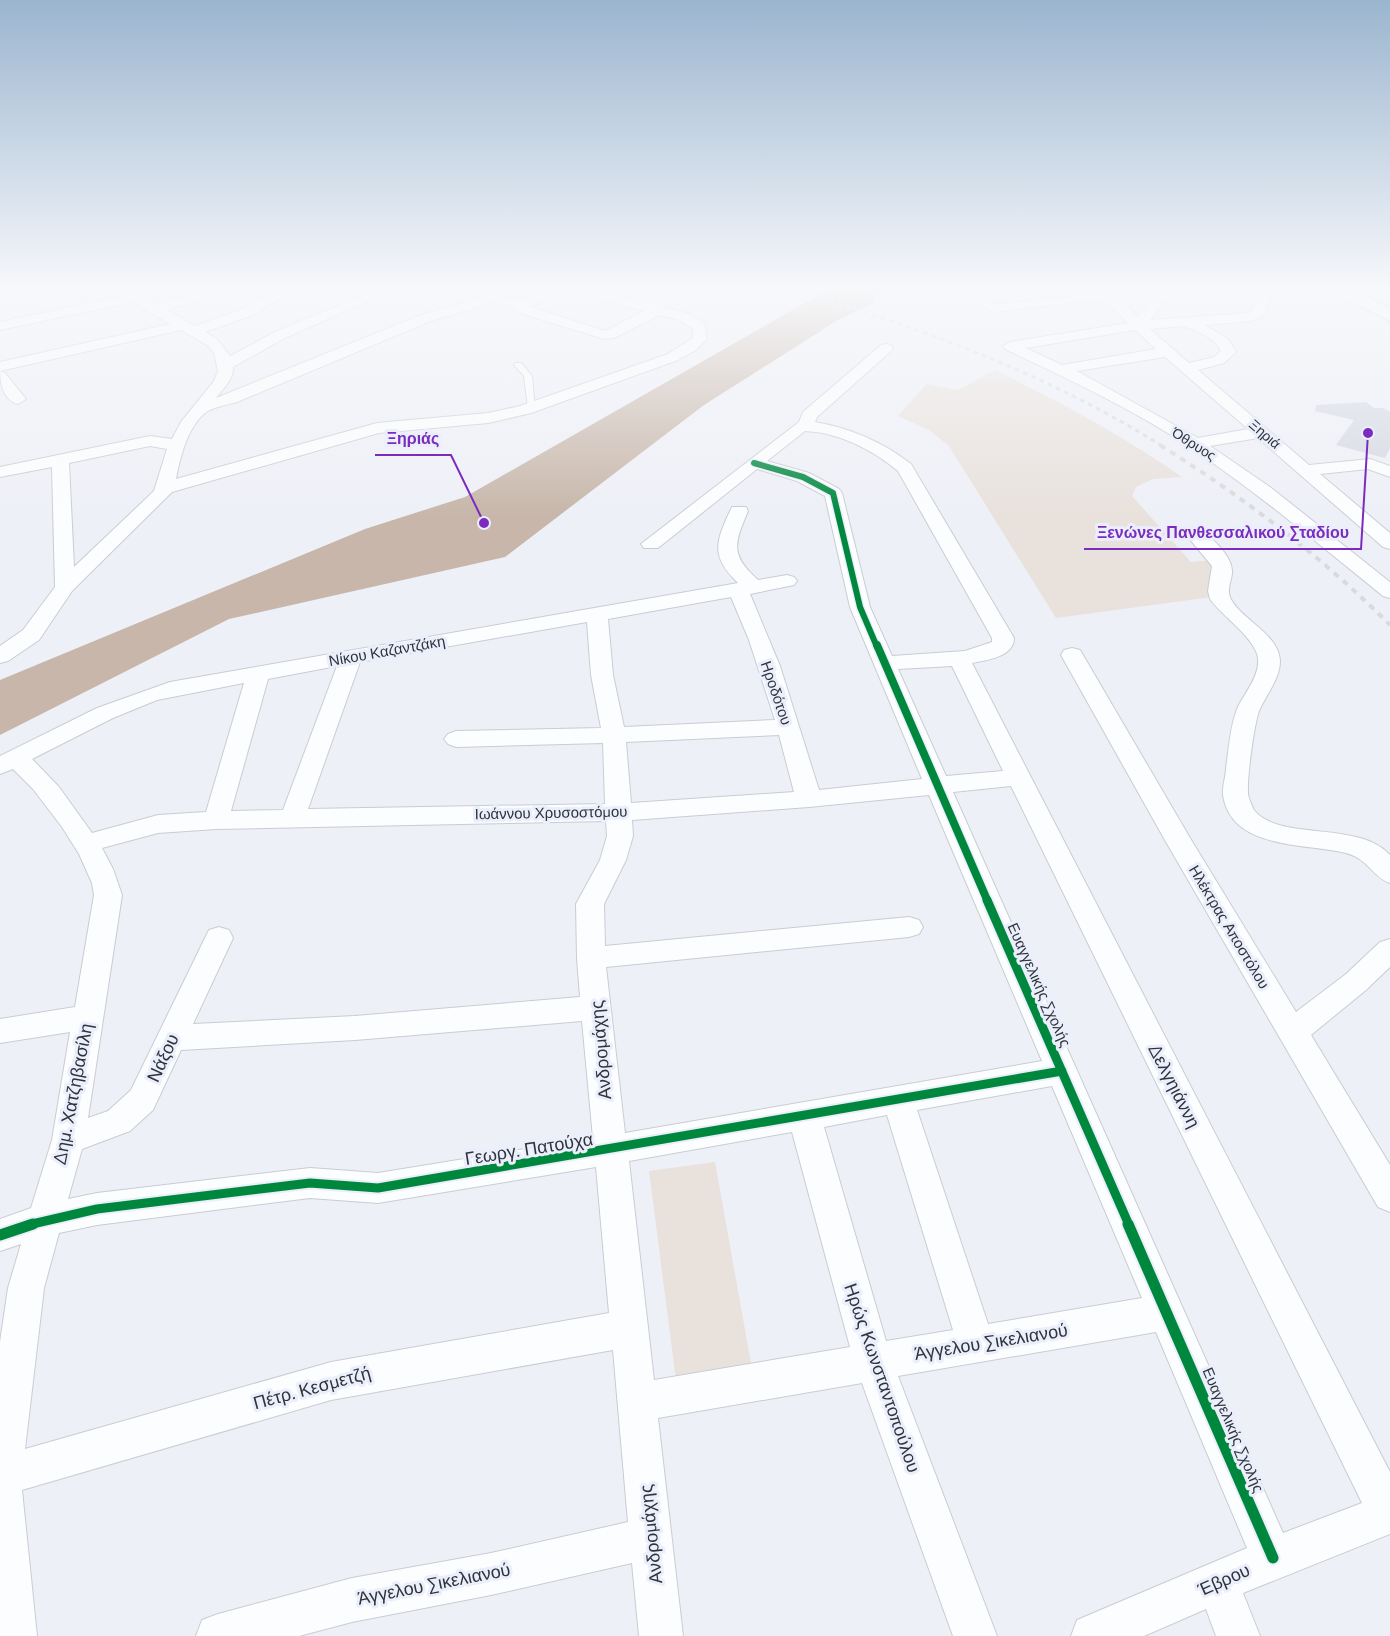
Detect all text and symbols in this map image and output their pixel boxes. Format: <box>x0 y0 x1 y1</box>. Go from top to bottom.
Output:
street label: Ξηριά <box>1245 415 1285 453</box>
callout: Ξηριάς <box>375 421 451 455</box>
street label: Όθρυος <box>1167 423 1220 466</box>
text: Ξηριάς <box>387 428 439 450</box>
callout: Ξενώνες Πανθεσσαλικού Σταδίου <box>1084 515 1361 549</box>
text: Ξενώνες Πανθεσσαλικού Σταδίου <box>1097 522 1349 544</box>
street label: Νίκου Καζαντζάκη <box>327 631 447 671</box>
street label: Ηροδότου <box>756 658 796 728</box>
street label: Ιωάννου Χρυσοστόμου <box>474 802 628 824</box>
street label: Ηλέκτρας Αποστόλου <box>1184 861 1274 993</box>
street label: Ευαγγελικής Σχολής <box>1003 920 1075 1050</box>
street label: Ανδρομάχης <box>585 999 617 1101</box>
street label: Δημ. Χατζηβασίλη <box>48 1021 98 1167</box>
street label: Νάξου <box>141 1030 185 1086</box>
street label: Δελγηιάννη <box>1143 1040 1205 1132</box>
street label: Γεωργ. Πατούχα <box>463 1127 595 1171</box>
street label: Ηρώς Κωνσταντοπούλου <box>838 1280 926 1476</box>
street label: Άγγελου Σικελιανού <box>913 1318 1069 1366</box>
street label: Πέτρ. Κεσμετζή <box>251 1361 373 1415</box>
street label: Ευαγγελικής Σχολής <box>1198 1364 1268 1496</box>
street label: Ανδρομάχης <box>634 1483 668 1585</box>
street label: Άγγελου Σικελιανού <box>356 1557 512 1611</box>
street label: Έβρου <box>1193 1558 1254 1602</box>

